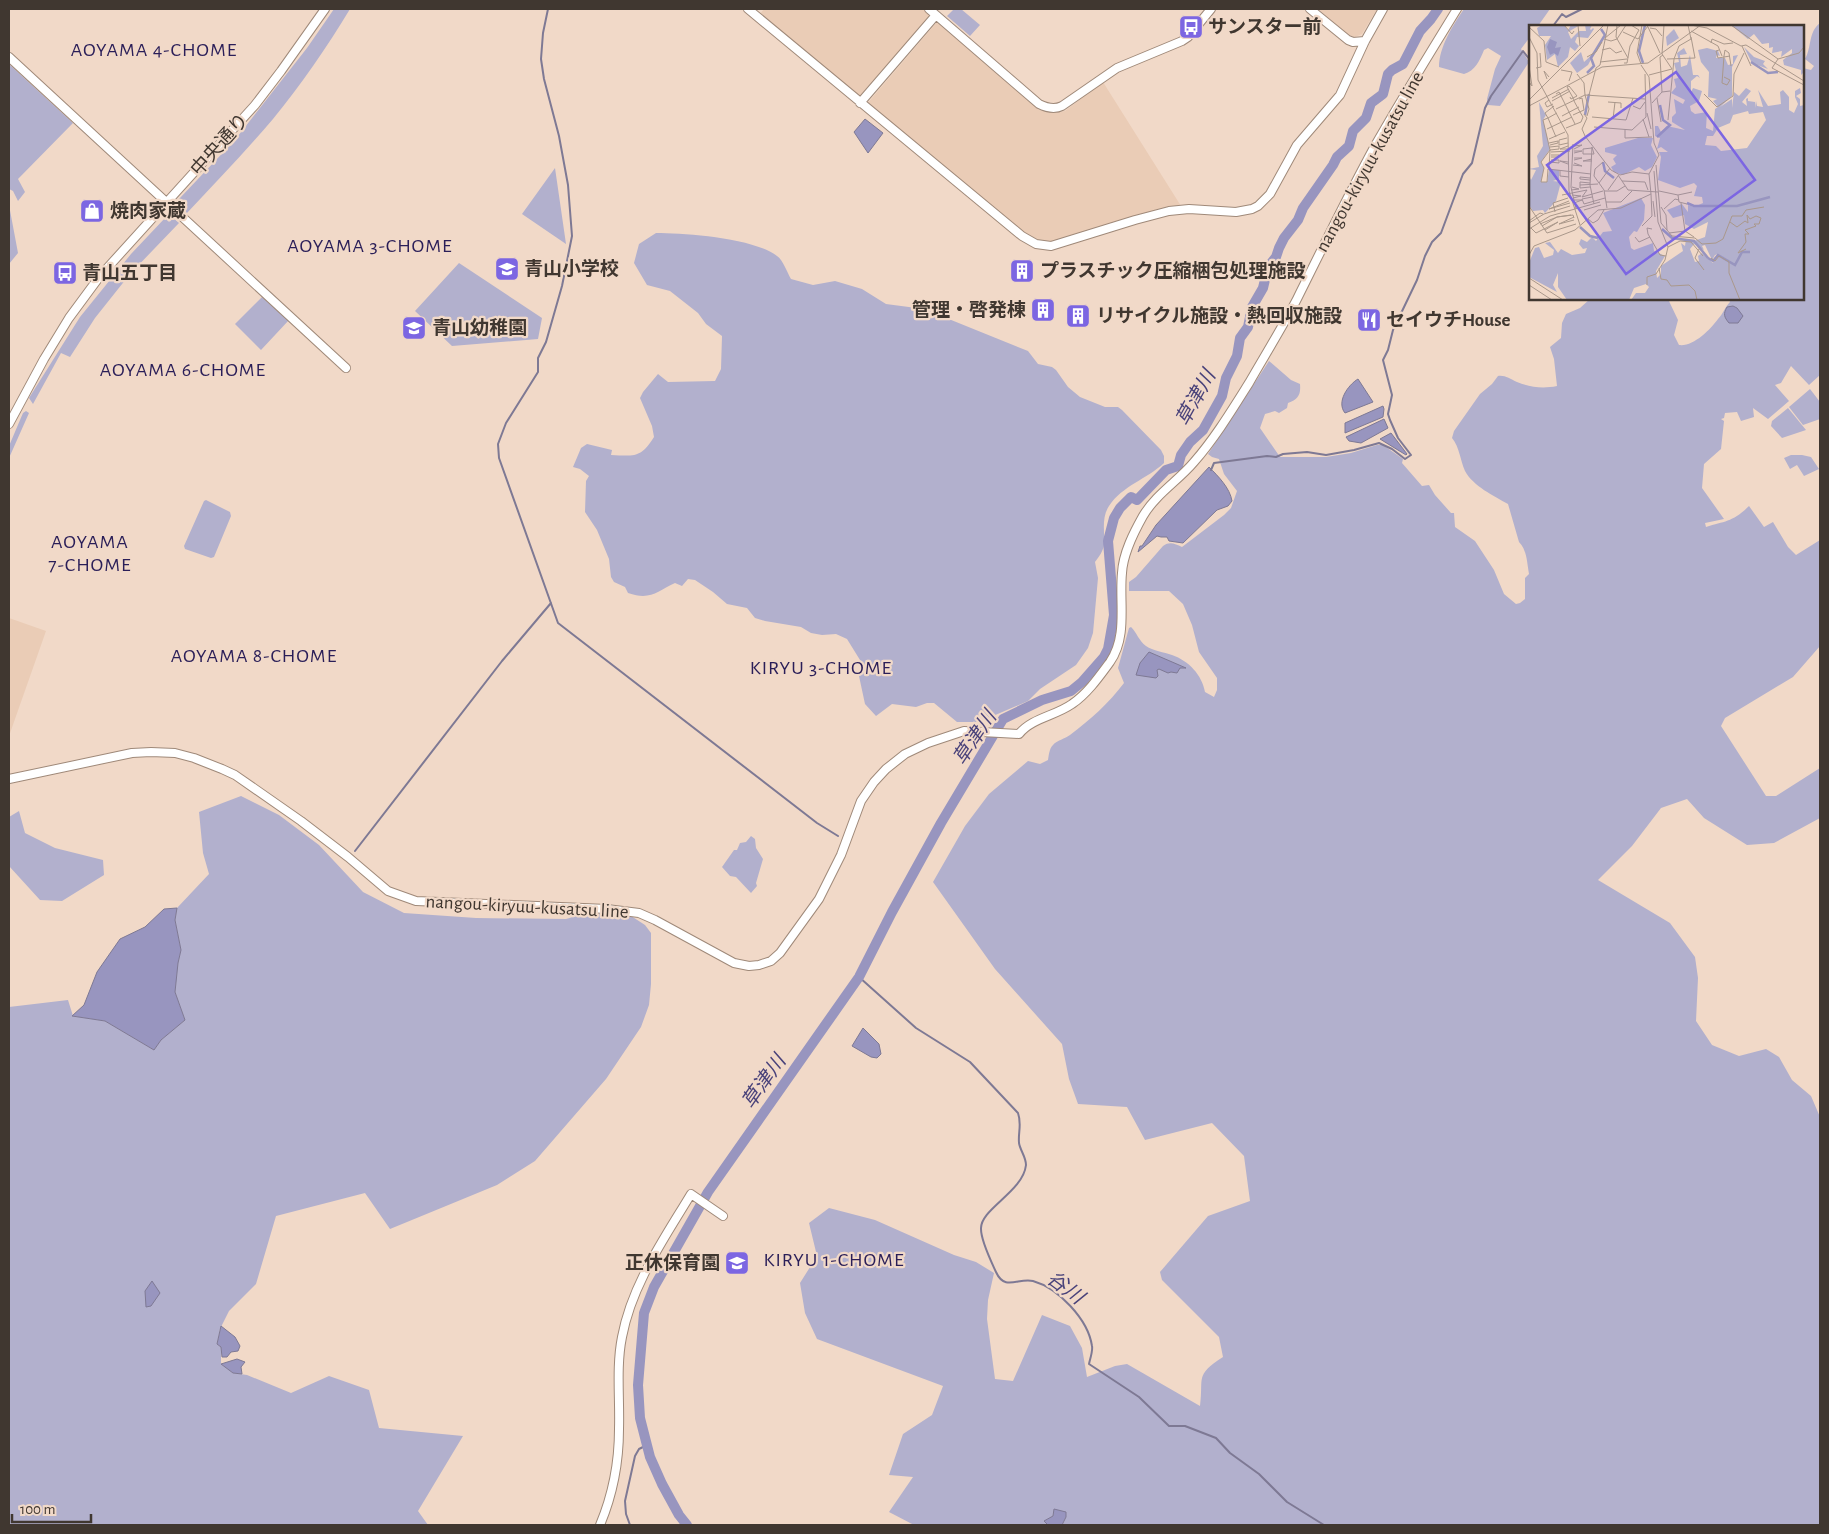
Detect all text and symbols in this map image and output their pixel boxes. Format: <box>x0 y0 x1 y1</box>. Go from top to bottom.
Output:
bus stop icon: サンスター前 <box>1178 14 1204 40</box>
place label: サンスター前 <box>1208 17 1322 37</box>
inset map <box>1529 25 1804 300</box>
district label: AOYAMA 4-CHOME <box>71 40 237 60</box>
street label: nangou-kiryuu-kusatsu line <box>1312 69 1428 255</box>
street label: 中央通り <box>187 110 252 180</box>
shop icon: 焼肉家蔵 <box>79 198 105 224</box>
place label: 焼肉家蔵 <box>110 201 186 221</box>
district label: AOYAMA 3-CHOME <box>287 236 453 256</box>
school or university icon: 青山小学校 <box>494 256 520 282</box>
place label: 青山小学校 <box>524 258 619 279</box>
building icon: プラスチック圧縮梱包処理施設 <box>1009 258 1035 284</box>
bus stop icon: 青山五丁目 <box>52 260 78 286</box>
place label: プラスチック圧縮梱包処理施設 <box>1040 260 1306 281</box>
place label: 青山五丁目 <box>82 263 177 283</box>
building icon: 管理・啓発棟 <box>1030 297 1056 323</box>
place label: 管理・啓発棟 <box>912 299 1026 320</box>
building icon: リサイクル施設・熱回収施設 <box>1065 303 1091 329</box>
place label: リサイクル施設・熱回収施設 <box>1096 305 1342 326</box>
restaurant icon: セイウチHouse <box>1356 307 1382 333</box>
place label: セイウチHouse <box>1386 310 1510 330</box>
school or university icon: 青山幼稚園 <box>401 315 427 341</box>
place label: 青山幼稚園 <box>432 317 527 338</box>
district label: AOYAMA 6-CHOME <box>100 360 266 380</box>
water label: 草津川 <box>1172 365 1220 429</box>
district label: AOYAMA 7-CHOME <box>48 532 132 575</box>
district label: AOYAMA 8-CHOME <box>171 646 337 666</box>
district label: KIRYU 3-CHOME <box>750 658 892 678</box>
water label: 草津川 <box>949 705 1001 768</box>
street label: nangou-kiryuu-kusatsu line <box>425 892 629 922</box>
water label: 草津川 <box>738 1049 791 1112</box>
school or university icon: 正休保育園 <box>724 1250 750 1276</box>
district label: KIRYU 1-CHOME <box>763 1250 905 1270</box>
place label: 正休保育園 <box>625 1252 720 1273</box>
water label: 谷川 <box>1043 1267 1089 1309</box>
scale bar <box>12 1492 91 1524</box>
text: 100 m <box>20 1502 55 1517</box>

